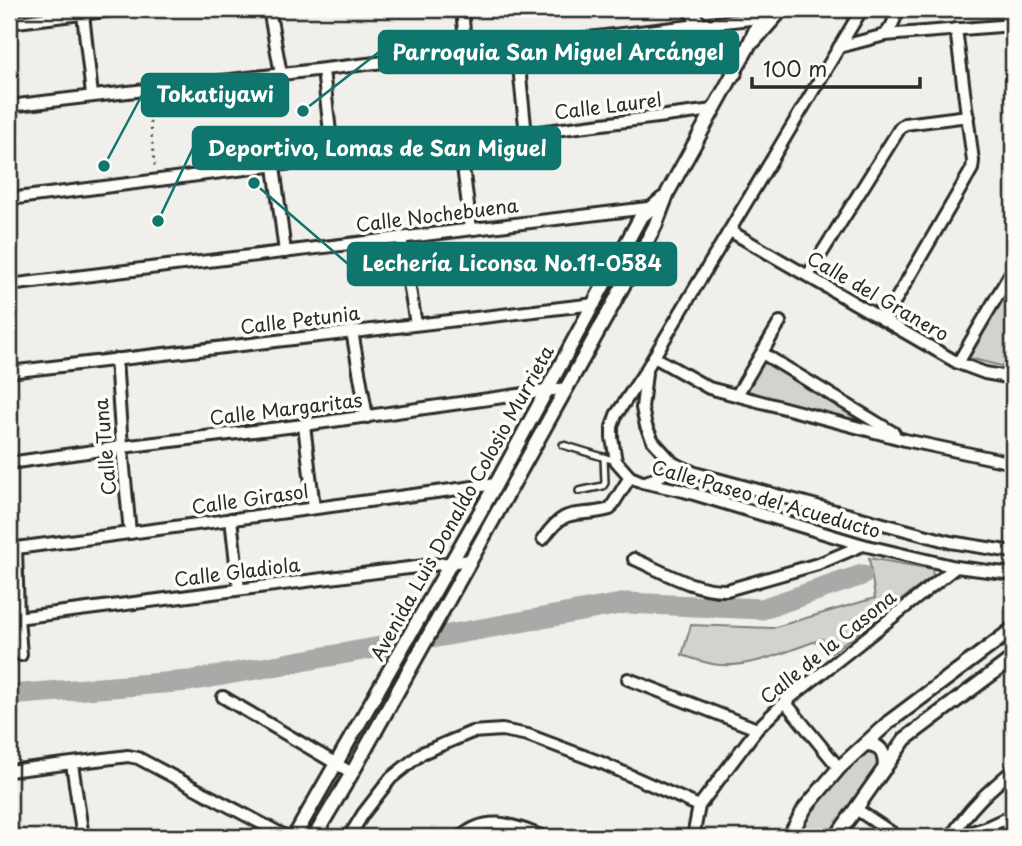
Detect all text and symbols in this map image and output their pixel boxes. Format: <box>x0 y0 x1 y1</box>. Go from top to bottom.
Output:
callout: Parroquia San Miguel Arcángel <box>379 31 738 73</box>
text: Parroquia San Miguel Arcángel <box>392 35 724 67</box>
scale bar <box>752 46 920 90</box>
text: 100 m <box>763 52 827 84</box>
callout: Tokatiyawi <box>142 74 288 116</box>
text: Tokatiyawi <box>156 77 274 109</box>
street label: Calle Laurel <box>553 85 663 125</box>
callout: Deportivo, Lomas de San Miguel <box>193 127 560 169</box>
text: Deportivo, Lomas de San Miguel <box>208 131 546 163</box>
street label: Calle Nochebuena <box>354 190 520 238</box>
callout: Lechería Liconsa No.11-0584 <box>348 243 676 285</box>
street label: Calle del Granero <box>802 243 955 347</box>
text: Lechería Liconsa No.11-0584 <box>362 246 662 278</box>
street label: Calle Petunia <box>239 298 362 340</box>
street label: Avenida Luis Donaldo Colosio Murrieta <box>362 340 560 665</box>
street label: Calle Margaritas <box>208 385 364 431</box>
street label: Calle Tuna <box>86 397 122 497</box>
street label: Calle Paseo del Acueducto <box>649 452 884 544</box>
street label: Calle Girasol <box>190 476 310 520</box>
street label: Calle Gladiola <box>172 549 302 593</box>
street label: Calle de la Casona <box>753 582 902 710</box>

